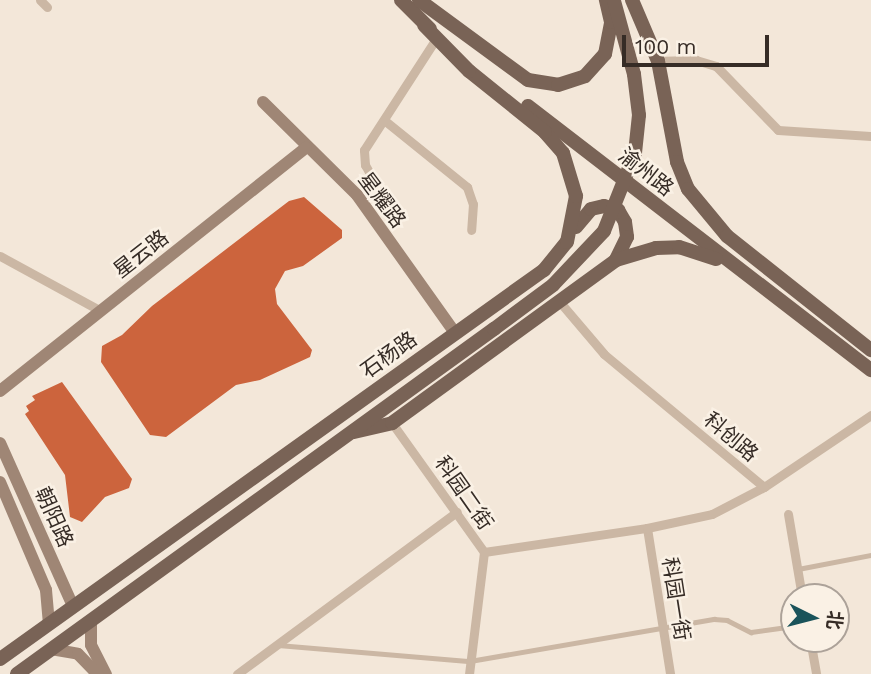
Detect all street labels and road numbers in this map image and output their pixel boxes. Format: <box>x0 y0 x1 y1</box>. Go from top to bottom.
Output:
street label: 渝州路 <box>613 143 679 201</box>
street label: 星耀路 <box>353 167 411 233</box>
street label: 星云路 <box>108 225 174 283</box>
street label: 石杨路 <box>356 326 422 384</box>
street label: 科创路 <box>699 407 763 467</box>
street label: 科园二街 <box>430 451 498 535</box>
street label: 朝阳路 <box>30 483 78 551</box>
street label: 科园一街 <box>657 556 695 642</box>

